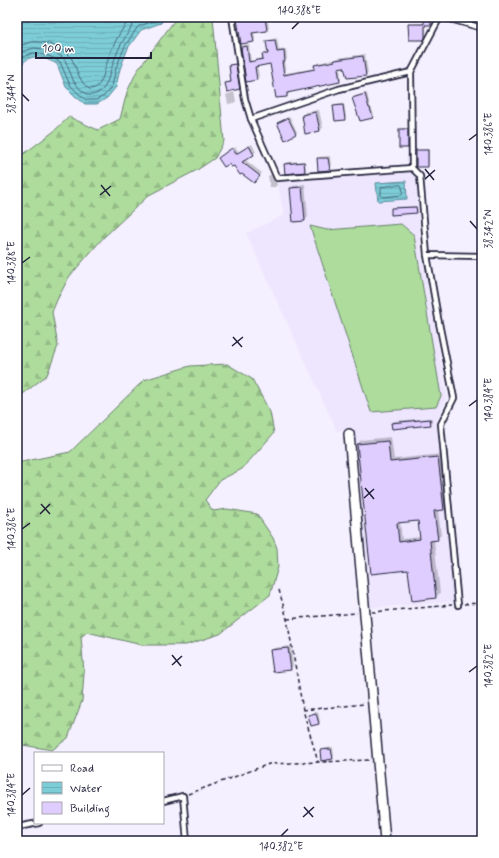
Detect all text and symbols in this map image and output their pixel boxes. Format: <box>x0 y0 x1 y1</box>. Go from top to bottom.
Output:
text: 140.388°E <box>277 4 321 18</box>
scale bar <box>36 34 151 60</box>
text: 100 m <box>42 41 74 57</box>
text: 38.344°N <box>5 74 19 113</box>
text: 140.386°E <box>482 112 496 155</box>
text: 38.342°N <box>482 209 496 248</box>
text: 140.388°E <box>5 241 19 285</box>
text: 140.384°E <box>482 378 496 422</box>
text: 140.386°E <box>5 507 19 550</box>
text: 140.382°E <box>482 644 496 688</box>
legend <box>34 752 164 824</box>
text: Road <box>70 761 94 777</box>
text: 140.384°E <box>5 773 19 817</box>
text: Water <box>70 781 102 797</box>
text: Building <box>70 801 110 818</box>
text: 140.382°E <box>259 840 303 854</box>

